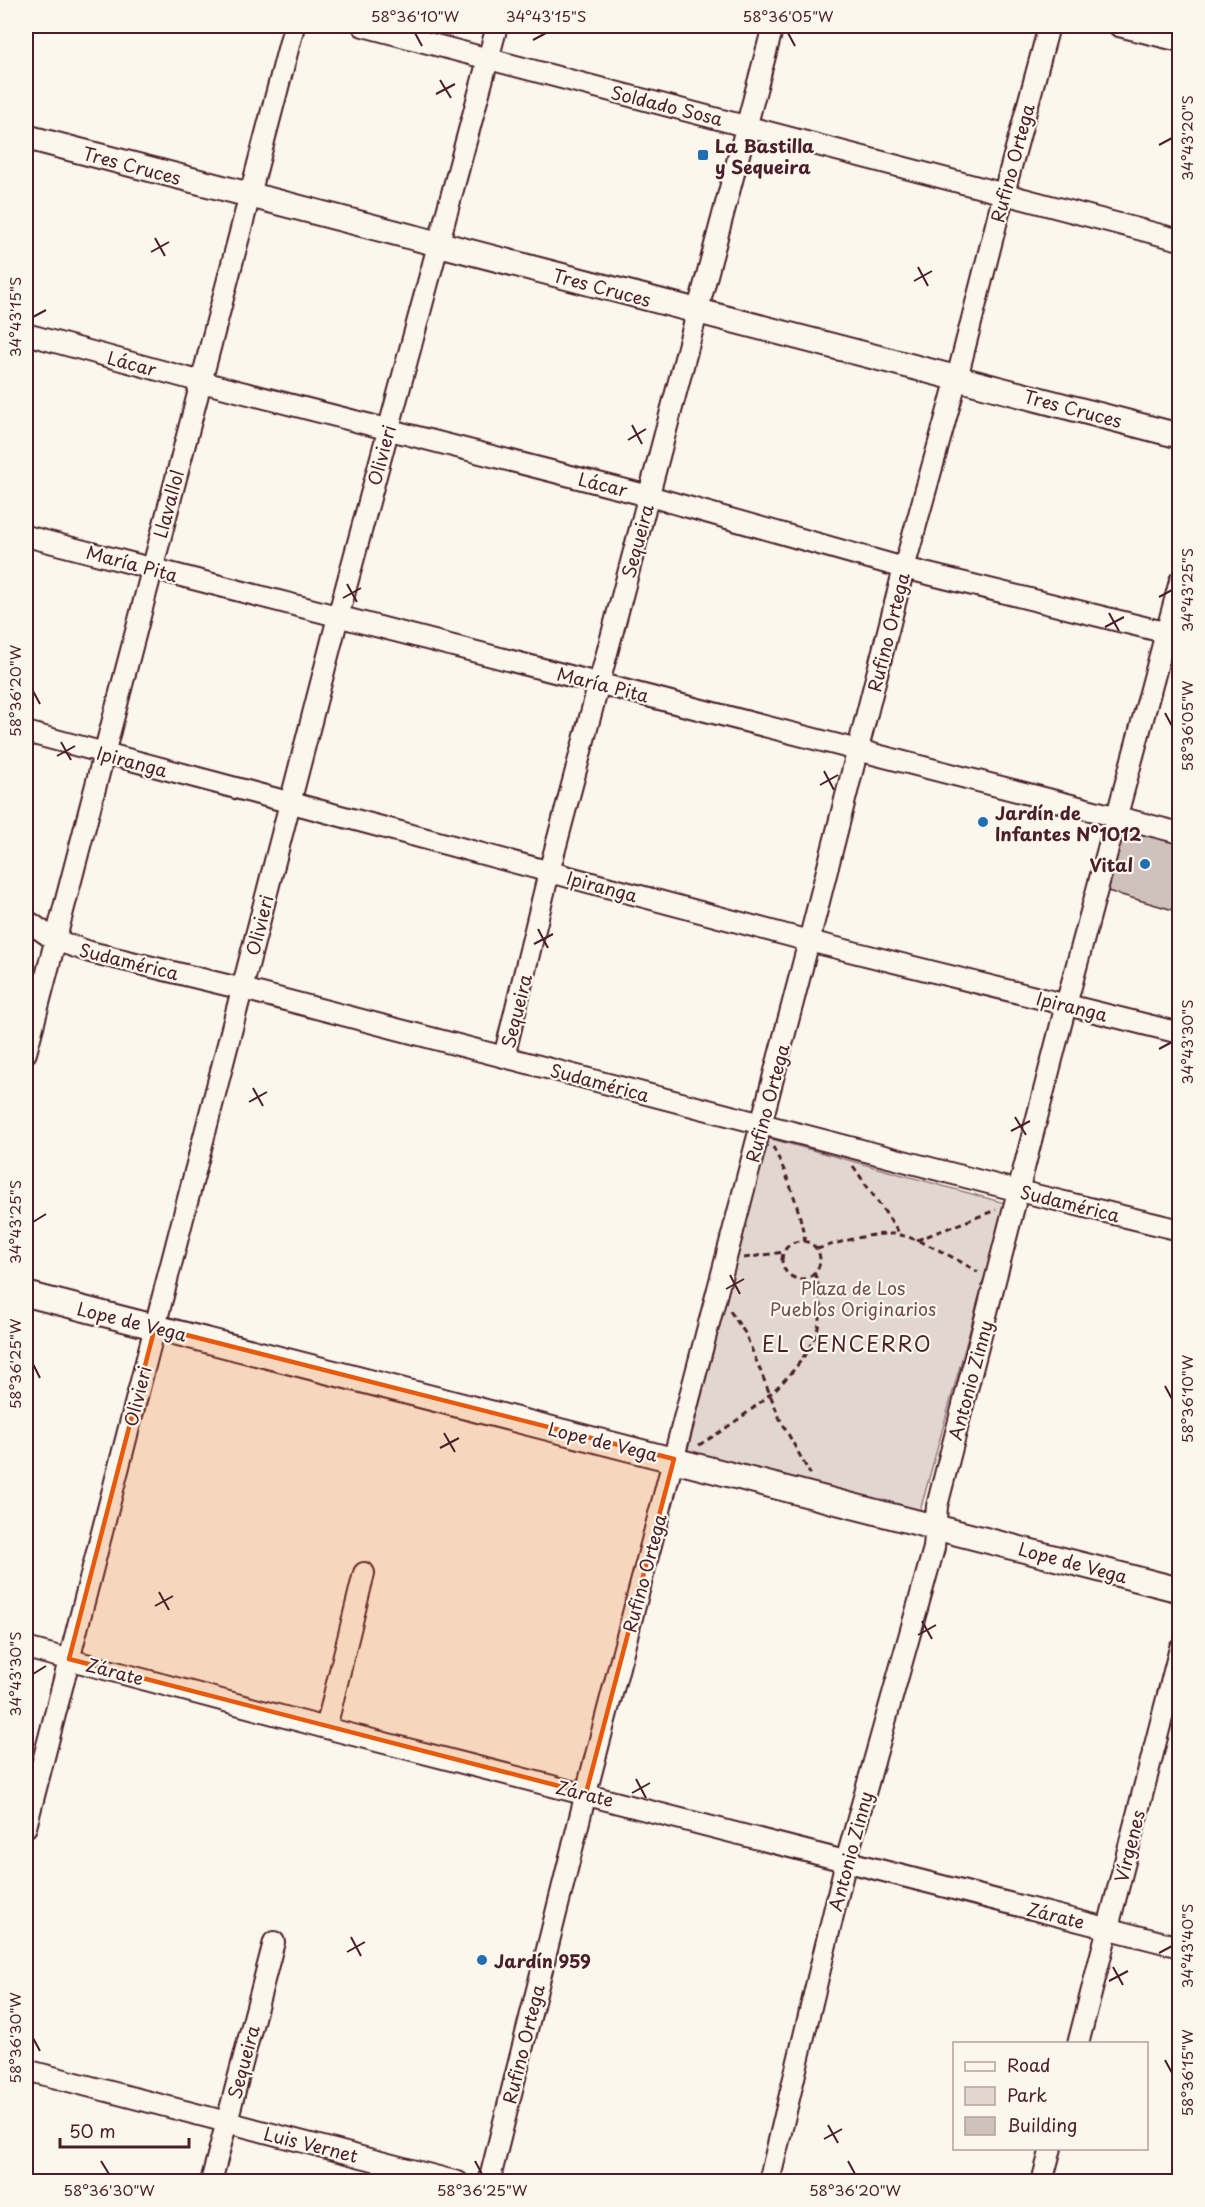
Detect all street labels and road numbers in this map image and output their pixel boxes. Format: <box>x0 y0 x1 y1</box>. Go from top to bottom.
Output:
street label: Soldado Sosa <box>608 78 727 132</box>
street label: Rufino Ortega <box>983 100 1041 225</box>
street label: Tres Cruces <box>80 139 184 191</box>
street label: Tres Cruces <box>550 261 654 313</box>
street label: Lácar <box>105 344 160 383</box>
street label: Tres Cruces <box>1021 382 1125 434</box>
street label: Olivieri <box>360 422 402 488</box>
street label: Lácar <box>576 465 631 503</box>
street label: Llavallol <box>146 467 190 541</box>
street label: Sequeira <box>614 501 660 581</box>
street label: María Pita <box>83 538 181 588</box>
street label: Rufino Ortega <box>860 569 916 694</box>
street label: María Pita <box>554 660 652 708</box>
street label: Ipiranga <box>94 739 171 784</box>
street label: Ipiranga <box>564 864 641 909</box>
street label: Olivieri <box>238 892 280 958</box>
street label: Sudamérica <box>77 936 182 987</box>
street label: Sequeira <box>494 971 538 1051</box>
street label: Ipiranga <box>1034 984 1111 1028</box>
street label: Rufino Ortega <box>738 1040 796 1165</box>
street label: Sudamérica <box>548 1056 653 1108</box>
street label: Sudamérica <box>1018 1178 1123 1229</box>
street label: Lope de Vega <box>74 1294 190 1348</box>
street label: Antonio Zinny <box>941 1317 999 1443</box>
street label: Olivieri <box>116 1363 158 1429</box>
street label: Lope de Vega <box>545 1414 661 1468</box>
street label: Rufino Ortega <box>615 1510 673 1635</box>
street label: Lope de Vega <box>1015 1534 1131 1590</box>
street label: Zárate <box>83 1650 147 1692</box>
street label: Zárate <box>553 1773 617 1813</box>
street label: Antonio Zinny <box>821 1788 879 1914</box>
street label: Vírgenes <box>1107 1807 1151 1885</box>
street label: Zárate <box>1024 1895 1088 1935</box>
street label: Rufino Ortega <box>495 1981 551 2106</box>
street label: Sequeira <box>220 2022 266 2102</box>
street label: Luis Vernet <box>261 2119 361 2169</box>

